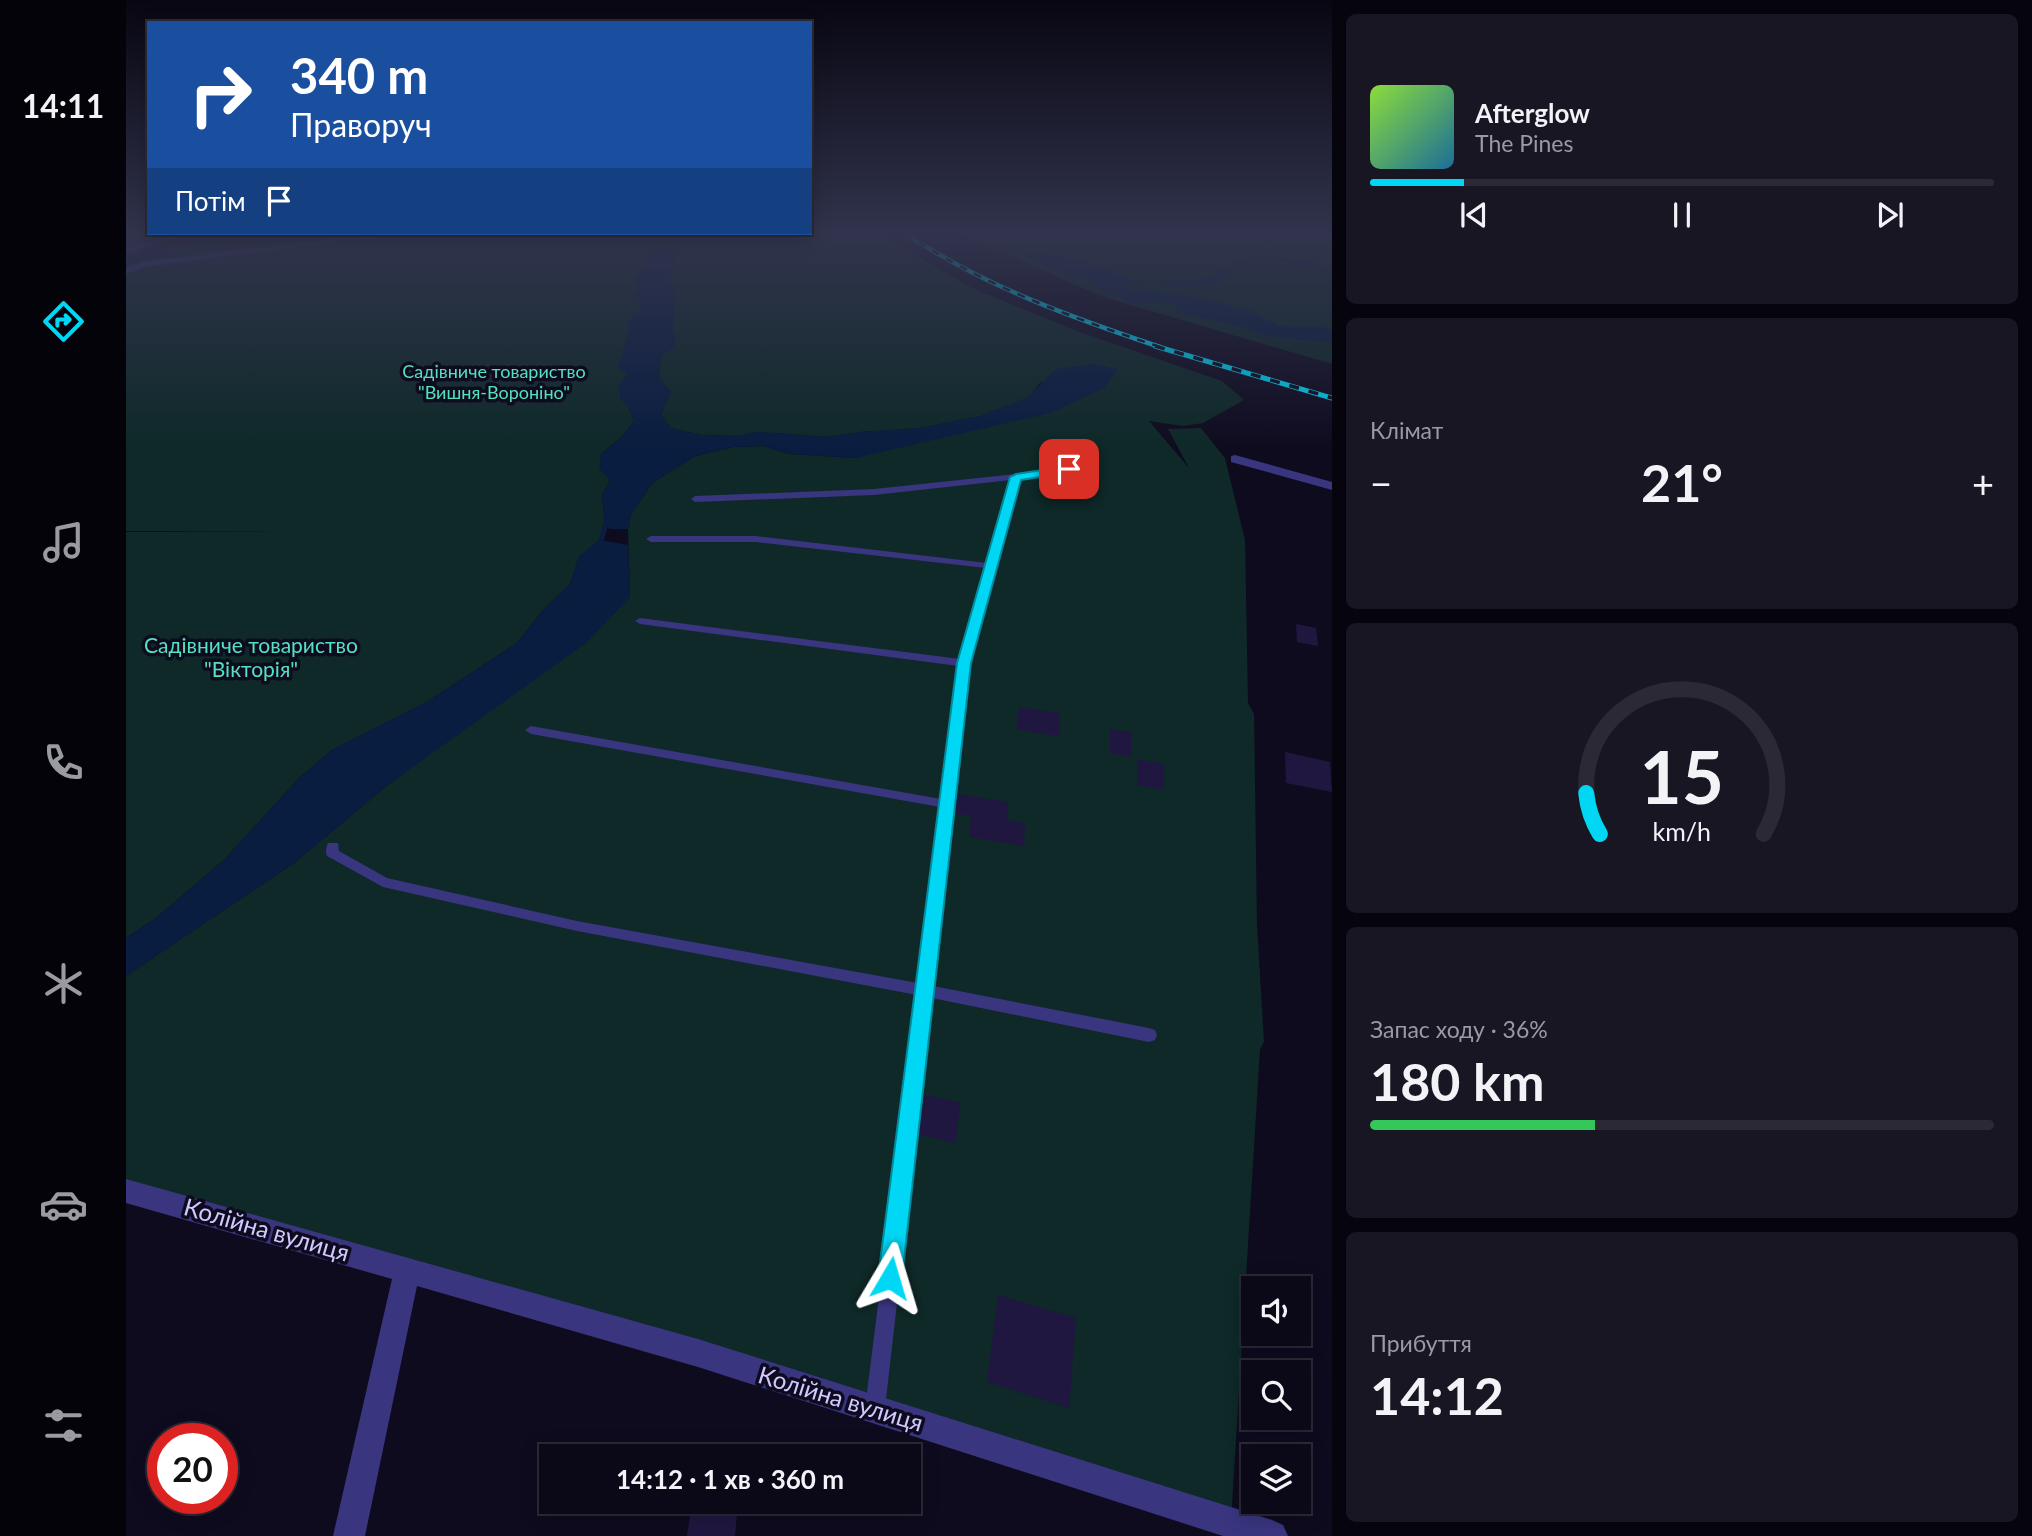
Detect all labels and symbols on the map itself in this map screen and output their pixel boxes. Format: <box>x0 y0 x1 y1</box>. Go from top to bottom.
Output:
park label: Садівниче товариство "Вишня-Вороніно" <box>402 360 586 403</box>
pin <box>1039 439 1099 499</box>
park label: Садівниче товариство "Вікторія" <box>144 632 358 681</box>
street label: Колійна вулиця <box>181 1192 353 1266</box>
position arrow <box>853 1241 927 1315</box>
street label: Колійна вулиця <box>755 1359 927 1437</box>
speed limit sign: 20 <box>147 1423 238 1514</box>

